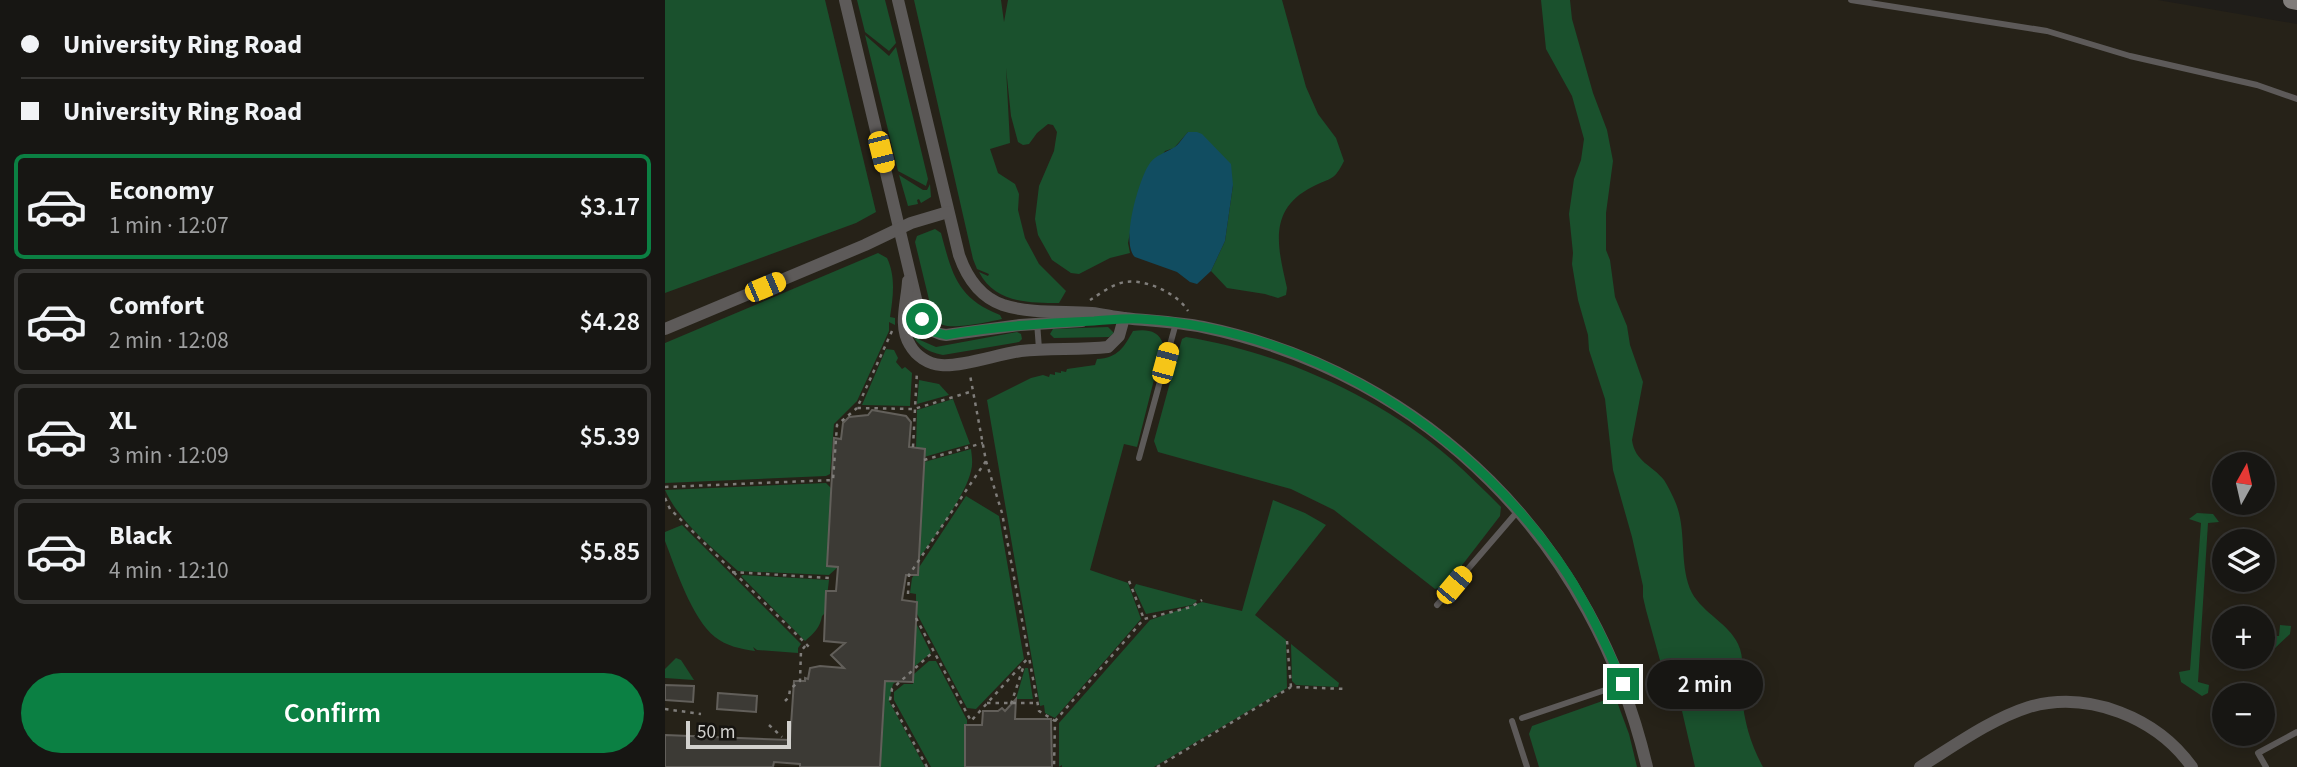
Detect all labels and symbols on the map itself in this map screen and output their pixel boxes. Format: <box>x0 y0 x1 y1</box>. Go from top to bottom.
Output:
car <box>866 129 897 175</box>
car <box>742 269 789 305</box>
route start <box>906 303 938 335</box>
car <box>1150 340 1181 386</box>
north arrow <box>2212 452 2275 514</box>
car <box>1433 562 1476 608</box>
callout: 2 min <box>1647 660 1763 708</box>
route end <box>1607 668 1639 700</box>
scale bar <box>686 718 791 750</box>

